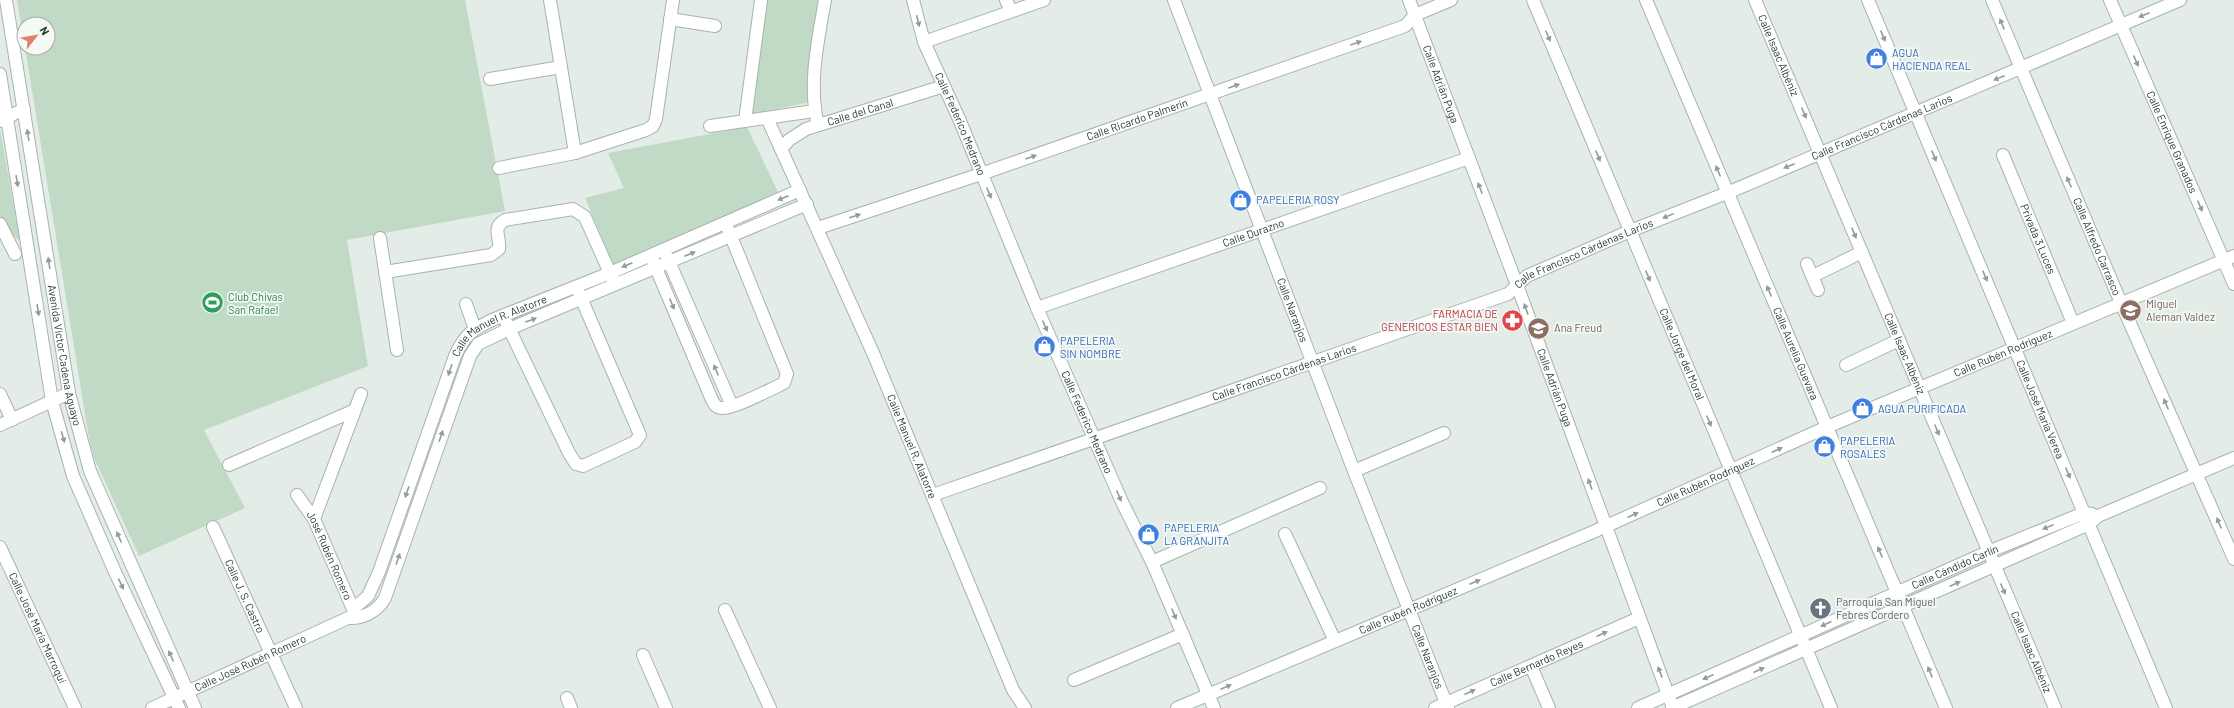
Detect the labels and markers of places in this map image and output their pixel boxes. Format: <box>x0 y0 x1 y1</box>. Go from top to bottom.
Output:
shop icon: AGUA HACIENDA REAL <box>1864 46 1890 72</box>
place label: AGUA HACIENDA REAL <box>1892 46 1971 72</box>
shop icon: PAPELERIA ROSY <box>1227 187 1253 213</box>
place label: PAPELERIA ROSY <box>1256 193 1340 206</box>
sports icon: Club Chivas San Rafael <box>199 290 225 316</box>
place label: Club Chivas San Rafael <box>228 290 283 316</box>
school or university icon: Miguel Aleman Valdez <box>2118 297 2144 323</box>
place label: Miguel Aleman Valdez <box>2146 297 2215 323</box>
place label: FARMACIA DE GENERICOS ESTAR BIEN <box>1381 307 1498 333</box>
pharmacy icon: FARMACIA DE GENERICOS ESTAR BIEN <box>1500 307 1526 333</box>
school or university icon: Ana Freud <box>1526 315 1552 341</box>
place label: Ana Freud <box>1554 321 1602 334</box>
shop icon: PAPELERIA SIN NOMBRE <box>1032 334 1058 360</box>
place label: PAPELERIA SIN NOMBRE <box>1060 334 1122 360</box>
shop icon: AGUA PURIFICADA <box>1849 396 1875 422</box>
place label: AGUA PURIFICADA <box>1878 402 1966 415</box>
shop icon: PAPELERIA ROSALES <box>1812 434 1838 460</box>
place label: PAPELERIA ROSALES <box>1840 434 1896 460</box>
shop icon: PAPELERIA LA GRANJITA <box>1135 521 1161 547</box>
place label: PAPELERIA LA GRANJITA <box>1164 521 1229 547</box>
church icon: Parroquia San Miguel Febres Cordero <box>1807 595 1833 621</box>
place label: Parroquia San Miguel Febres Cordero <box>1836 595 1936 621</box>

